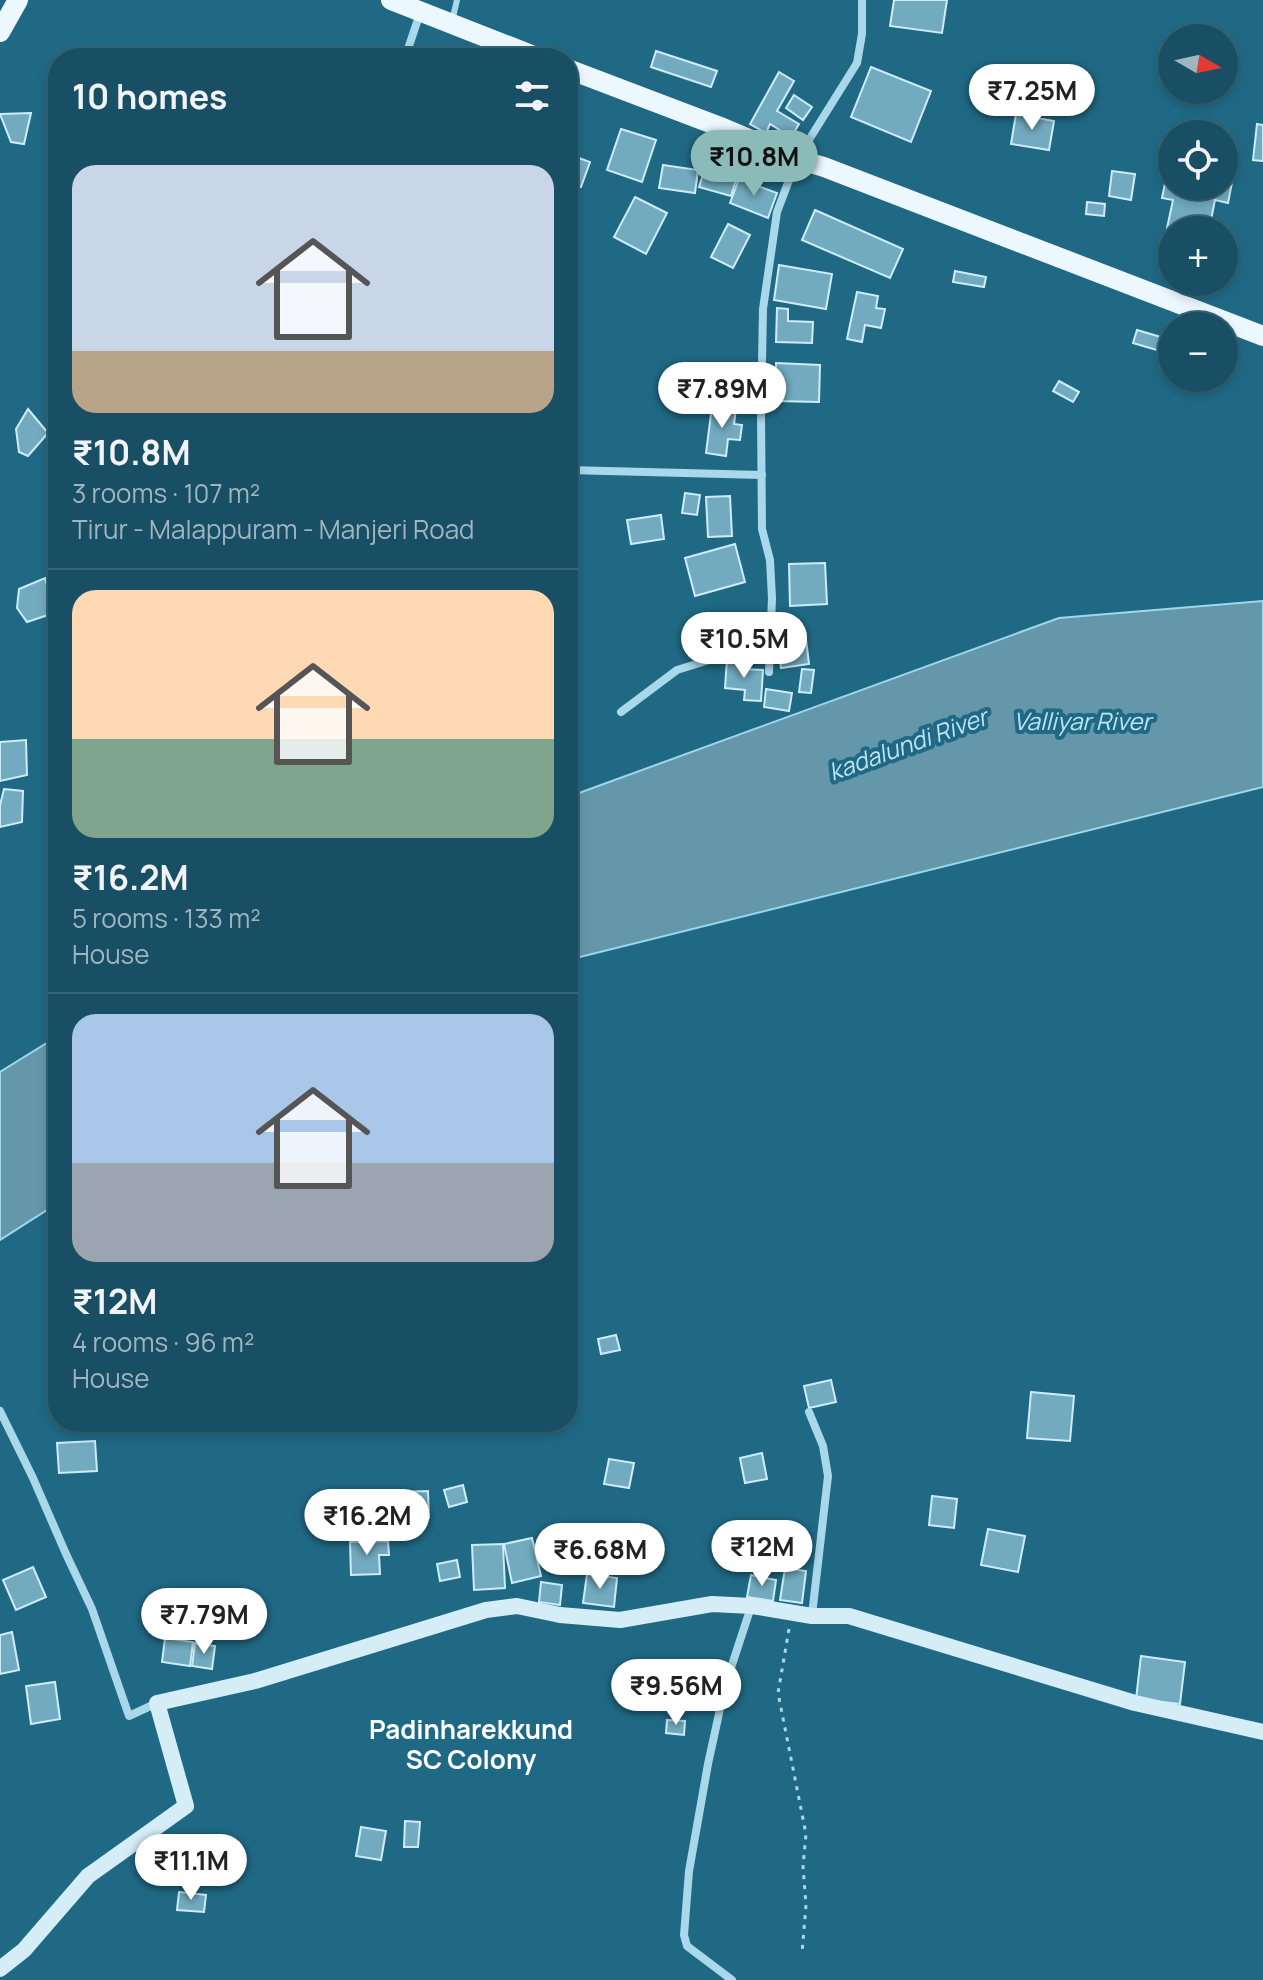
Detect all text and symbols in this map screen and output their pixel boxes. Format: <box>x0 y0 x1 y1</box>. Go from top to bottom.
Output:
north arrow <box>1158 24 1238 104</box>
map controls <box>1158 24 1238 392</box>
pin: ₹7.25M <box>967 64 1097 132</box>
text: ₹7.25M <box>987 72 1077 108</box>
text: 10 homes <box>72 73 228 119</box>
icon: filters <box>510 74 554 118</box>
button: locate <box>1158 120 1238 200</box>
pin: ₹10.8M <box>689 130 819 198</box>
text: ₹10.8M <box>709 138 799 174</box>
button: + <box>1158 216 1238 296</box>
icon: home <box>241 217 385 361</box>
button: − <box>1158 312 1238 392</box>
pin: ₹7.89M <box>657 362 787 430</box>
text: ₹7.89M <box>676 370 768 406</box>
text: ₹10.8M <box>72 429 191 475</box>
text: 3 rooms · 107 m² <box>72 475 260 511</box>
text: Tirur - Malappuram - Manjeri Road <box>72 511 475 547</box>
pin: ₹10.5M <box>679 612 809 680</box>
text: ₹10.5M <box>699 620 789 656</box>
icon: home <box>241 642 385 786</box>
water label: kadalundi River <box>824 698 995 788</box>
water label: Valliyar River <box>1013 704 1154 737</box>
text: ₹16.2M <box>72 854 189 900</box>
text: 5 rooms · 133 m² <box>72 900 261 936</box>
text: House <box>72 936 149 972</box>
icon: home <box>241 1066 385 1210</box>
text: ₹12M <box>72 1278 157 1324</box>
text: 4 rooms · 96 m² <box>72 1324 254 1360</box>
text: House <box>72 1360 149 1396</box>
pin: ₹16.2M <box>302 1489 432 1557</box>
text: ₹16.2M <box>322 1497 412 1533</box>
pin: ₹12M <box>715 1520 809 1588</box>
pin: ₹6.68M <box>535 1523 665 1591</box>
text: ₹12M <box>729 1528 795 1564</box>
text: ₹6.68M <box>553 1531 647 1567</box>
pin: ₹7.79M <box>139 1588 269 1656</box>
text: ₹7.79M <box>159 1596 249 1632</box>
pin: ₹9.56M <box>611 1659 741 1727</box>
text: ₹9.56M <box>629 1667 723 1703</box>
district label: Padinharekkund SC Colony <box>369 1711 573 1777</box>
pin: ₹11.1M <box>126 1834 256 1902</box>
text: ₹11.1M <box>153 1842 229 1878</box>

